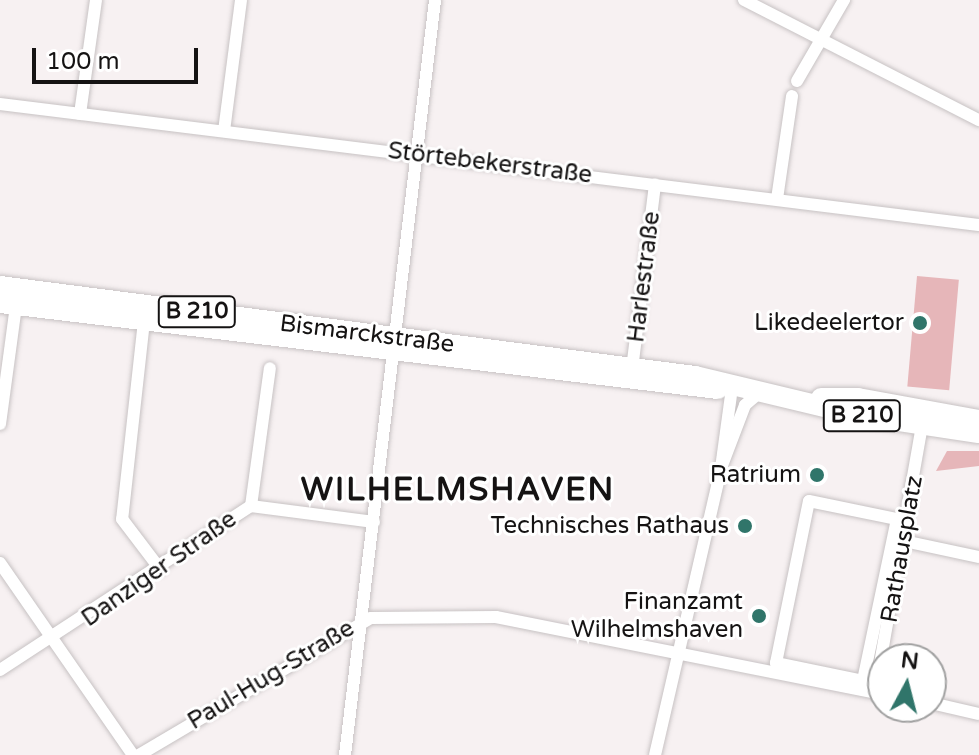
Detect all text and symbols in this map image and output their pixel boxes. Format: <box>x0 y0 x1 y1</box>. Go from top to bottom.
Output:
scale bar <box>36 32 202 82</box>
text: 100 m <box>46 47 120 76</box>
street label: Störtebekerstraße <box>386 136 594 190</box>
street label: Harlestraße <box>622 210 666 344</box>
road number: B 210 <box>157 294 237 330</box>
street label: Bismarckstraße <box>278 309 456 359</box>
place label: Likedeelertor <box>754 309 904 337</box>
marker: Likedeelertor <box>911 314 929 332</box>
road number: B 210 <box>822 398 902 434</box>
place label: Ratrium <box>710 461 801 489</box>
marker: Ratrium <box>808 466 826 484</box>
district label: WILHELMSHAVEN <box>301 471 615 509</box>
street label: Rathausplatz <box>875 473 929 625</box>
street label: Danziger Straße <box>76 505 242 633</box>
place label: Technisches Rathaus <box>490 512 729 540</box>
marker: Technisches Rathaus <box>736 517 754 535</box>
place label: Finanzamt Wilhelmshaven <box>571 588 743 644</box>
marker: Finanzamt Wilhelmshaven <box>750 607 768 625</box>
street label: Paul-Hug-Straße <box>183 614 359 736</box>
north arrow <box>867 643 947 723</box>
text: N <box>899 647 920 675</box>

